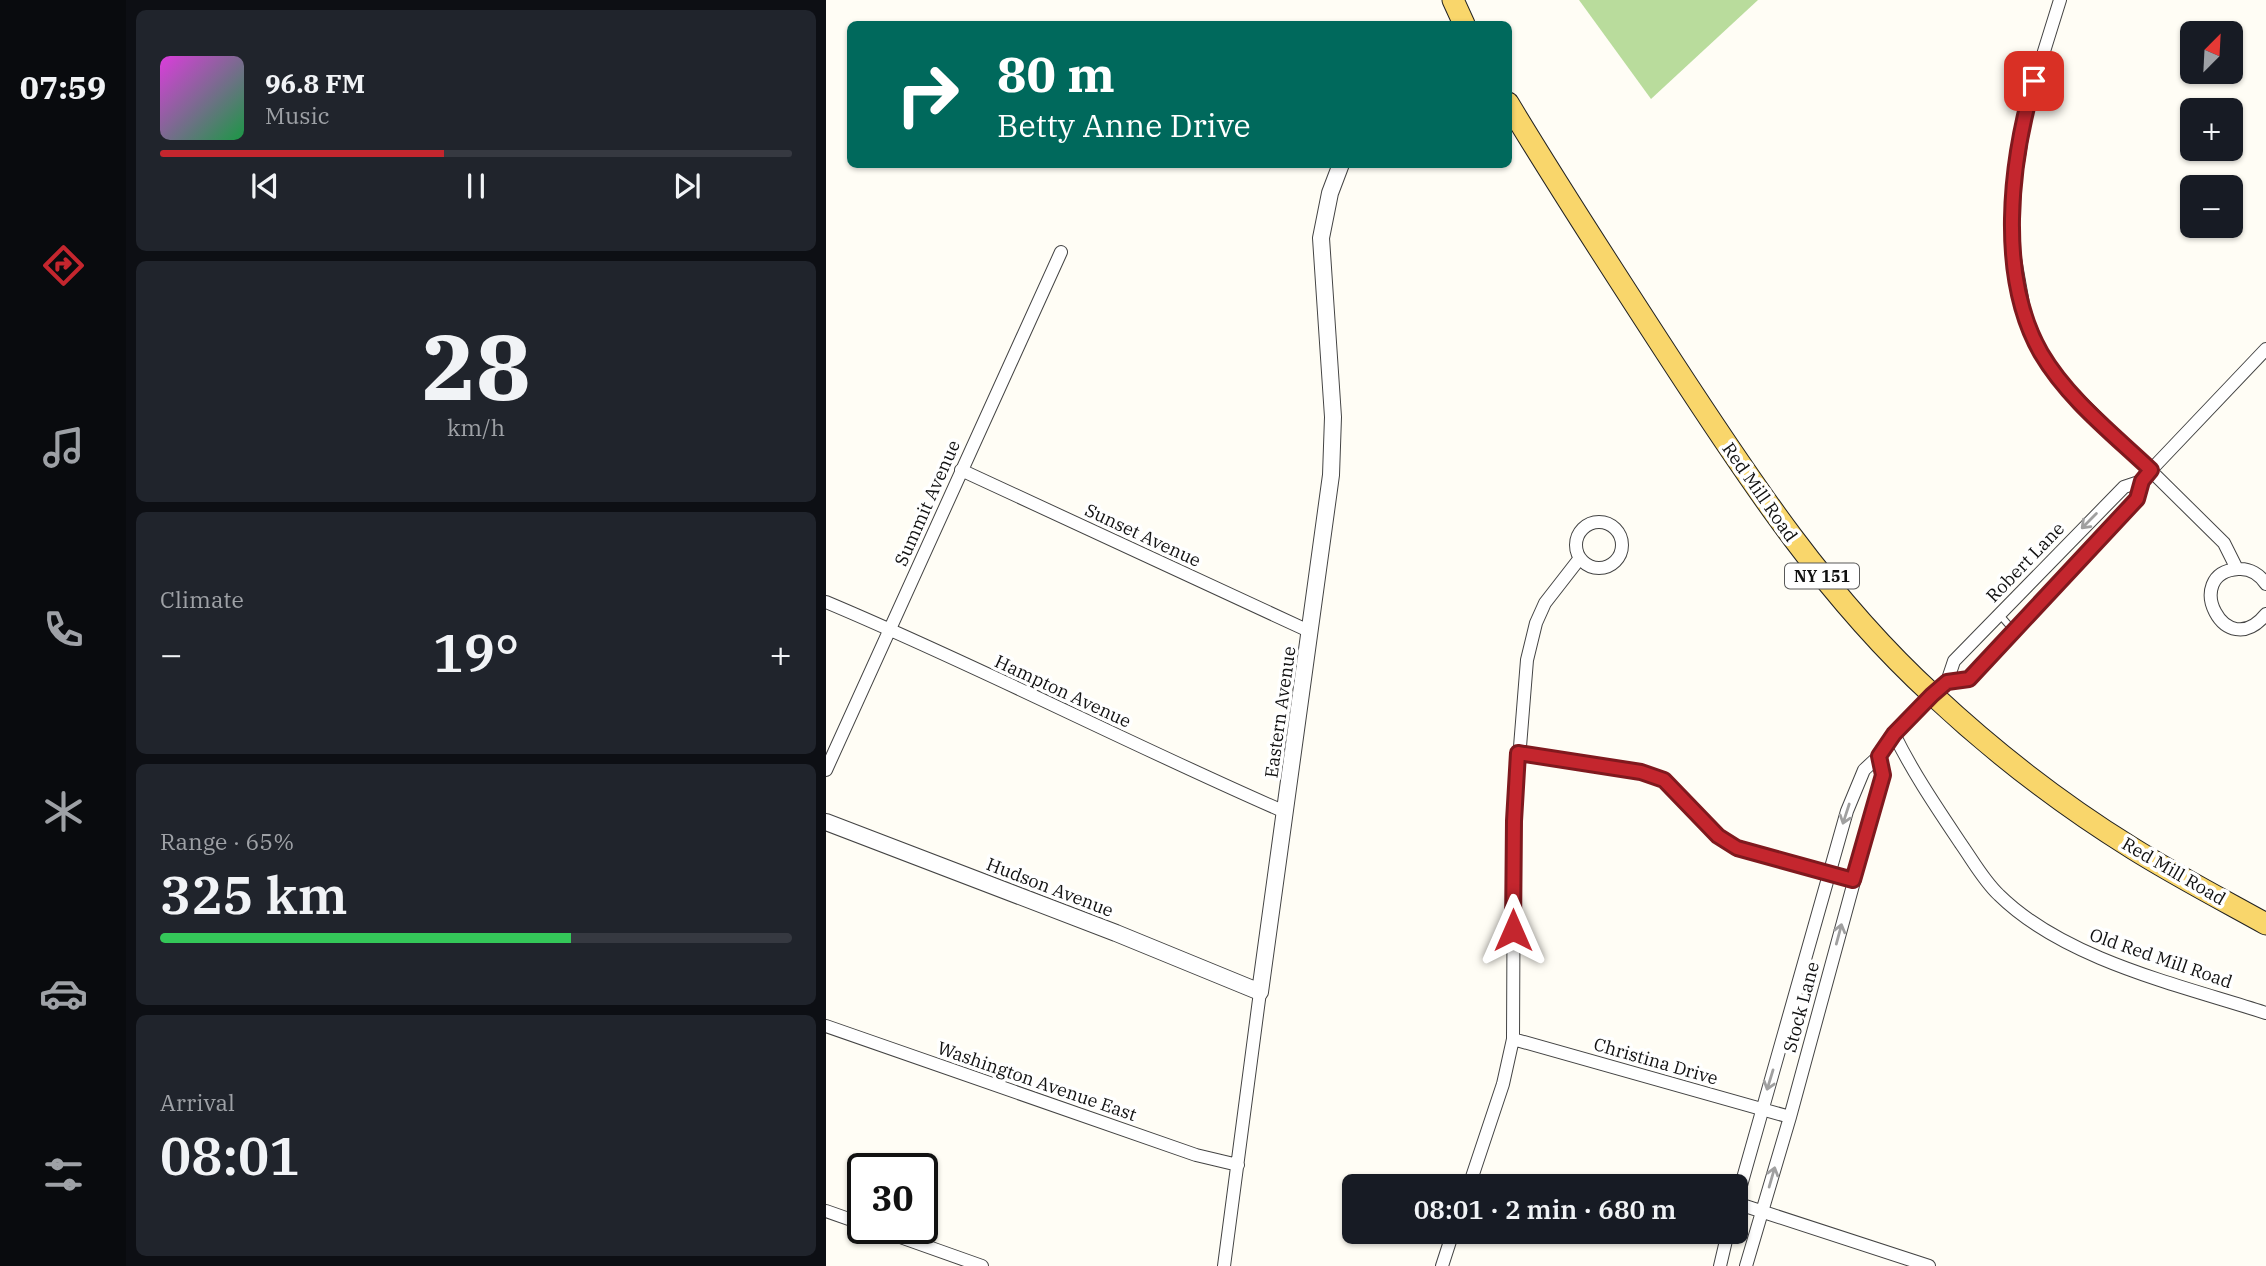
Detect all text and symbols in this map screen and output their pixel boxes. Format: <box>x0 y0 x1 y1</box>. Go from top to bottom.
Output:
north arrow <box>2180 21 2244 84</box>
map controls <box>2180 21 2243 238</box>
text: 80 m <box>997 42 1115 105</box>
icon: right <box>882 49 973 140</box>
pin <box>2004 51 2064 111</box>
icon: arrive <box>2015 62 2053 100</box>
text: 07:59 <box>20 66 106 108</box>
text: 96.8 FM <box>265 66 365 100</box>
button: + <box>2180 98 2243 161</box>
text: Music <box>265 100 330 130</box>
text: Betty Anne Drive <box>997 104 1251 146</box>
icon: previous <box>246 167 284 205</box>
icon: pause <box>457 167 495 205</box>
icon: next <box>668 167 706 205</box>
button: − <box>2180 175 2243 238</box>
icon: directions <box>39 241 88 290</box>
text: 28 <box>421 307 531 425</box>
text: km/h <box>447 412 505 442</box>
icon: music <box>39 423 88 472</box>
street label: Summit Avenue <box>889 436 965 570</box>
street label: Red Mill Road <box>1717 438 1803 546</box>
street label: Sunset Avenue <box>1081 498 1205 572</box>
one-way arrow <box>2081 513 2098 530</box>
street label: Robert Lane <box>1981 517 2069 607</box>
road number: NY 151 <box>1785 564 1859 589</box>
text: Climate <box>160 584 244 614</box>
icon: phone <box>39 605 88 654</box>
text: 19° <box>433 619 519 686</box>
text: − <box>160 629 183 678</box>
text: + <box>769 629 792 678</box>
street label: Eastern Avenue <box>1259 645 1301 779</box>
street label: Hampton Avenue <box>991 649 1135 733</box>
icon: climate <box>39 787 88 836</box>
one-way arrow <box>1839 803 1852 825</box>
text: Range · 65% <box>160 826 294 856</box>
street label: Red Mill Road <box>2118 832 2230 910</box>
street label: Hudson Avenue <box>983 852 1117 922</box>
text: 325 km <box>160 861 348 928</box>
position arrow <box>1476 893 1550 967</box>
one-way arrow <box>1833 923 1846 946</box>
street label: Old Red Mill Road <box>2087 923 2235 993</box>
street label: Stock Lane <box>1778 959 1824 1055</box>
icon: car <box>39 969 88 1018</box>
street label: Christina Drive <box>1591 1032 1721 1090</box>
street label: Washington Avenue East <box>934 1036 1140 1126</box>
one-way arrow <box>1763 1068 1776 1090</box>
text: Arrival <box>160 1087 235 1117</box>
text: 08:01 <box>160 1122 300 1189</box>
icon: filters <box>39 1150 88 1199</box>
speed limit sign: 30 <box>847 1153 938 1244</box>
one-way arrow <box>1766 1166 1779 1189</box>
text: 08:01 · 2 min · 680 m <box>1414 1192 1676 1226</box>

